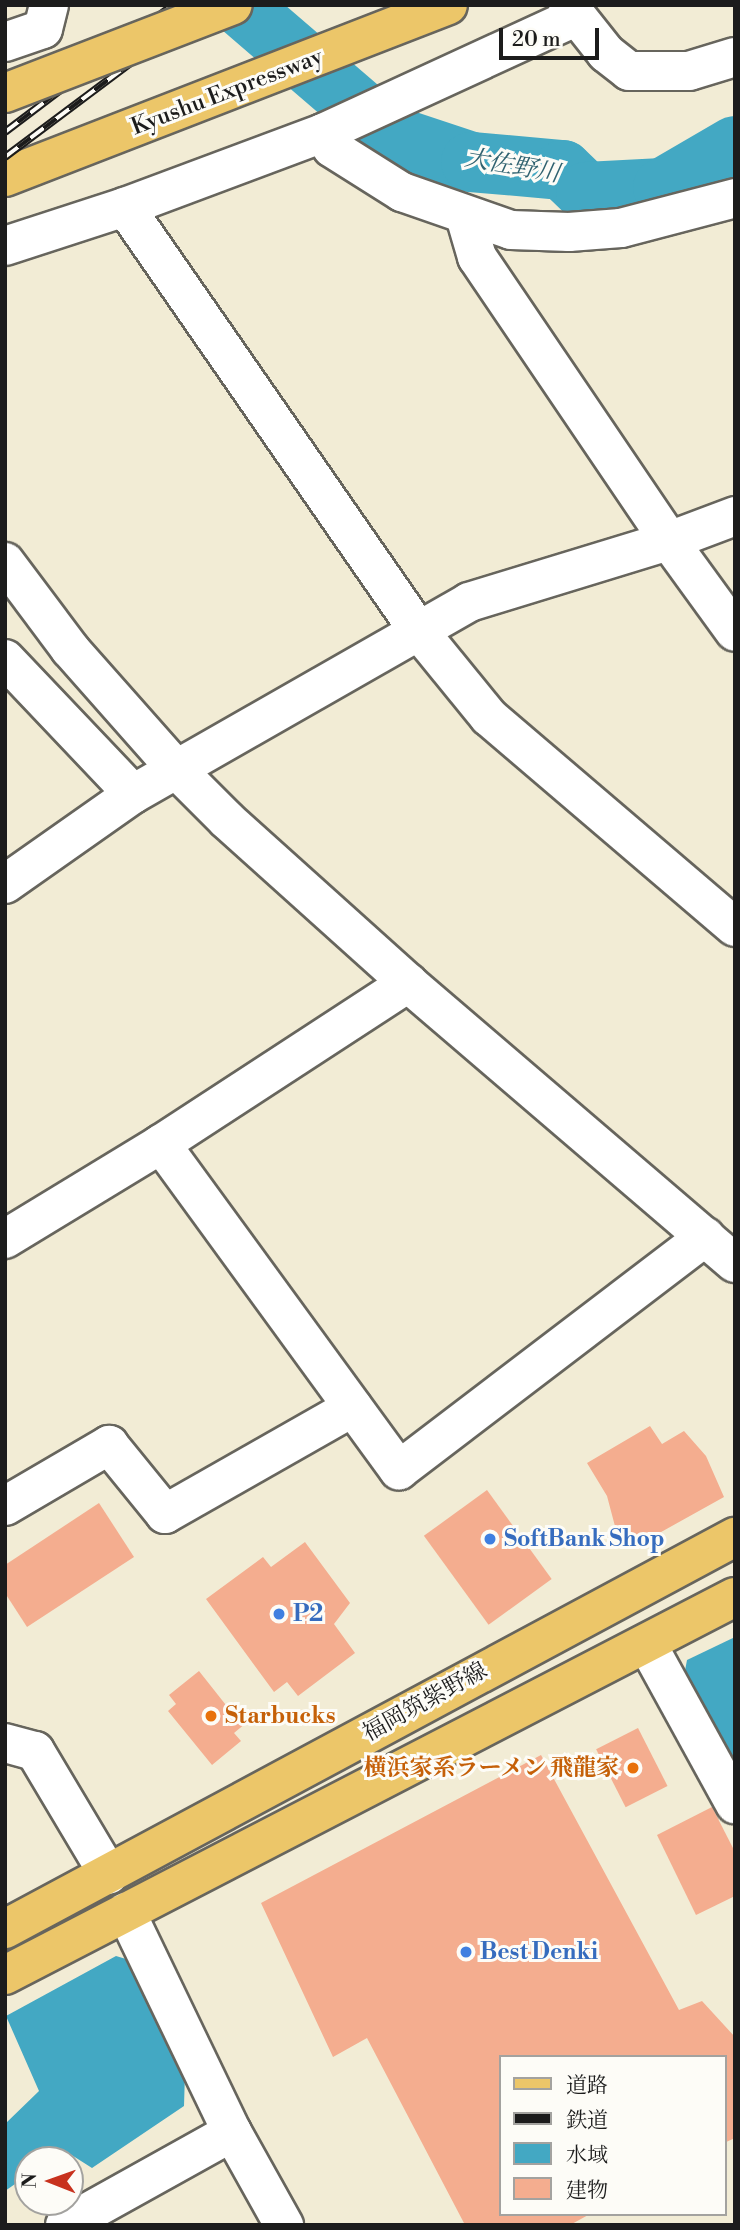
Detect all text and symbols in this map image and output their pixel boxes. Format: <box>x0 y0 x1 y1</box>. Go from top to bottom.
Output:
scale bar <box>502 14 602 58</box>
text: 20 m <box>512 27 561 53</box>
street label: Kyushu Expressway <box>127 43 327 141</box>
water label: 大佐野川 <box>462 144 562 190</box>
place label: SoftBank Shop <box>504 1525 665 1553</box>
marker: SoftBank Shop <box>482 1531 498 1547</box>
place label: P2 <box>293 1600 323 1628</box>
marker: P2 <box>271 1606 287 1622</box>
street label: 福岡筑紫野線 <box>358 1656 492 1748</box>
place label: Starbucks <box>225 1702 336 1730</box>
marker: Starbucks <box>203 1708 219 1724</box>
place label: 横浜家系ラーメン 飛龍家 <box>362 1754 619 1782</box>
marker: 横浜家系ラーメン 飛龍家 <box>625 1760 641 1776</box>
place label: Best Denki <box>480 1938 598 1966</box>
marker: Best Denki <box>458 1944 474 1960</box>
legend <box>498 2055 726 2216</box>
text: 道路 <box>566 2073 608 2099</box>
text: 鉄道 <box>566 2108 608 2134</box>
text: 水域 <box>566 2143 608 2169</box>
north arrow <box>14 2146 84 2216</box>
text: N <box>18 2173 42 2188</box>
text: 建物 <box>566 2178 608 2204</box>

